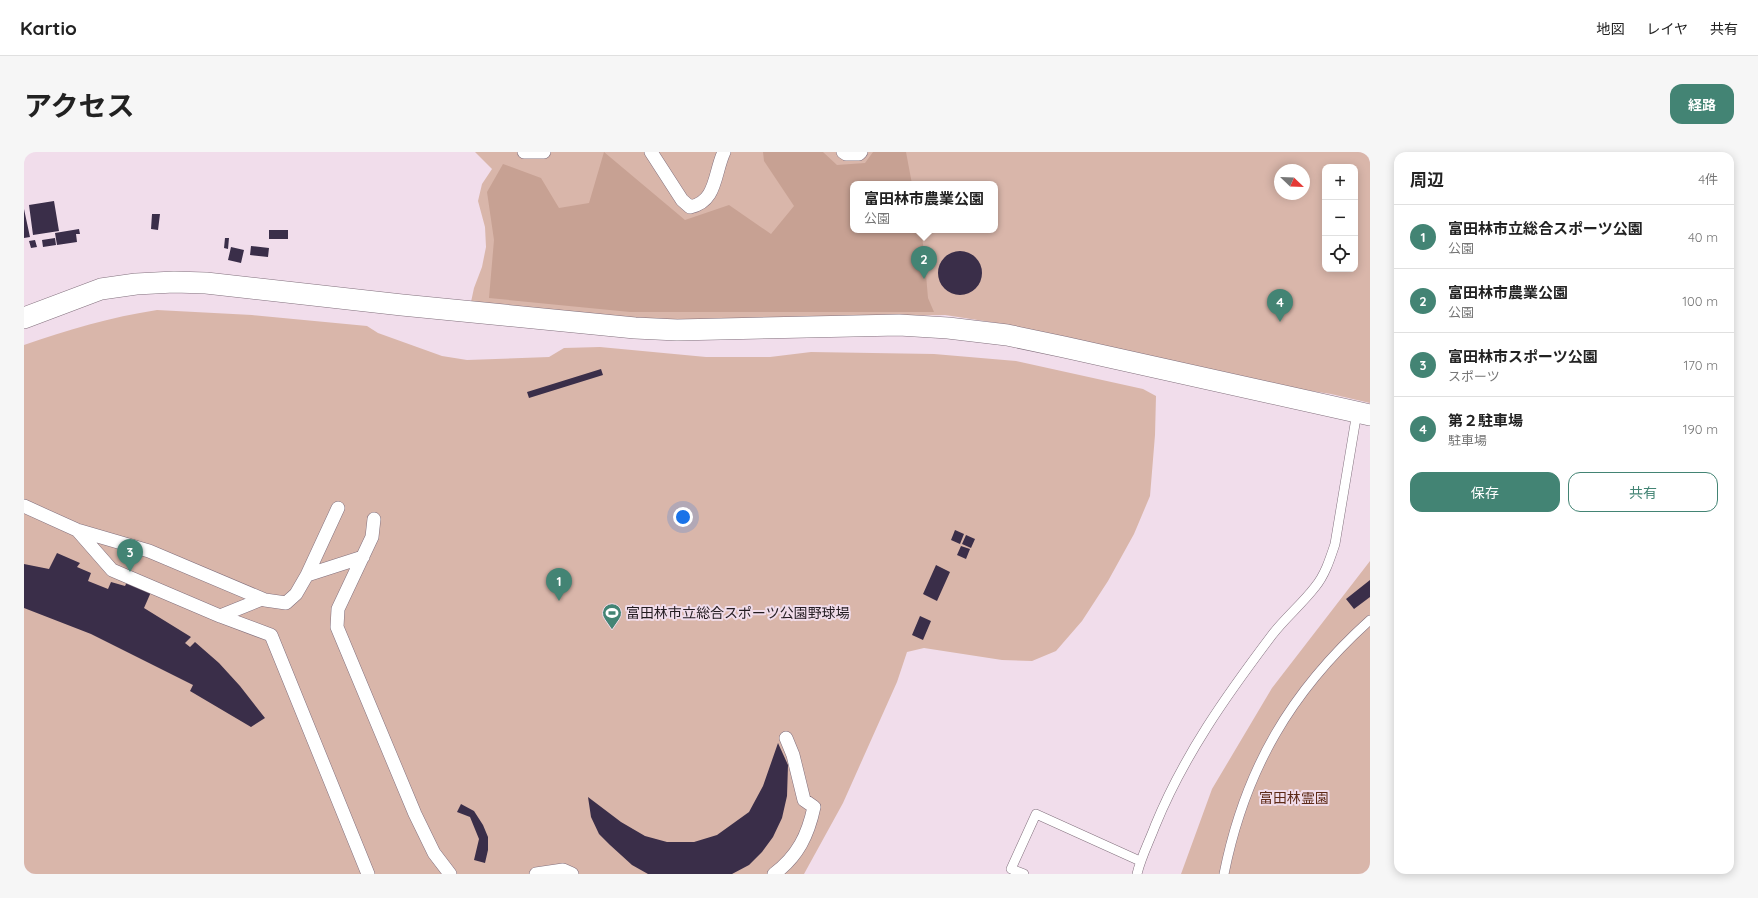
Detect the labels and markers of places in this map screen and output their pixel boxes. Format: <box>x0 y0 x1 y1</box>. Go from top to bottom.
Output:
pin: 2 <box>911 246 937 279</box>
pin: 4 <box>1267 289 1293 322</box>
pin: 3 <box>117 539 143 572</box>
pin: 1 <box>546 568 572 601</box>
sports icon: 富田林市立総合スポーツ公園野球場 <box>601 602 623 630</box>
place label: 富田林市立総合スポーツ公園野球場 <box>626 604 850 622</box>

